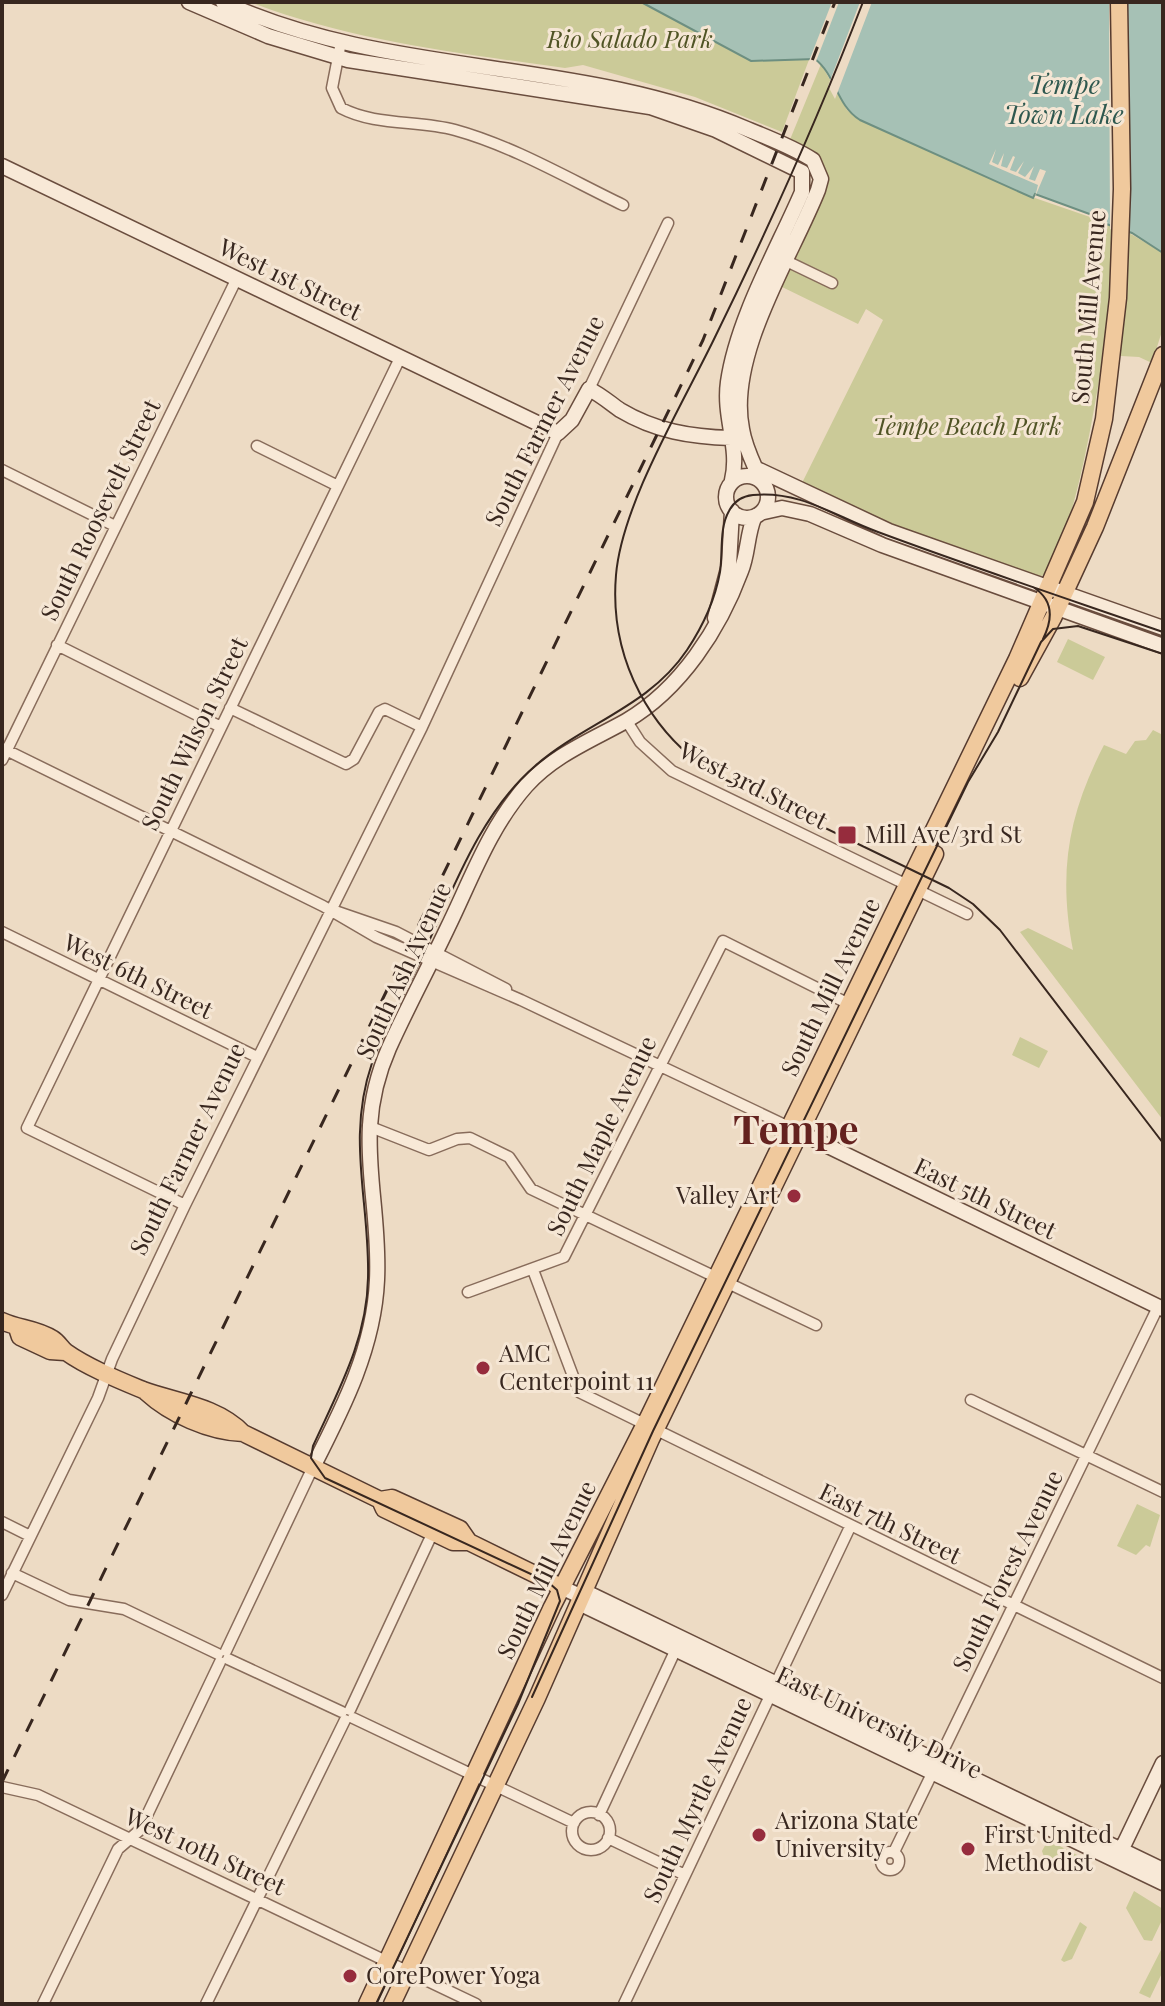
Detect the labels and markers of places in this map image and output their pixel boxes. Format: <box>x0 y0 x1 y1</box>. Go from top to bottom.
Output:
place label: Mill Ave/3rd St <box>865 817 1022 849</box>
marker: Mill Ave/3rd St <box>836 824 858 846</box>
place label: Valley Art <box>675 1178 778 1210</box>
marker: Valley Art <box>785 1187 803 1205</box>
place label: AMC Centerpoint 11 <box>498 1336 654 1396</box>
marker: AMC Centerpoint 11 <box>474 1359 492 1377</box>
place label: Arizona State University <box>774 1803 918 1863</box>
place label: First United Methodist <box>984 1817 1112 1877</box>
marker: Arizona State University <box>750 1826 768 1844</box>
marker: First United Methodist <box>959 1840 977 1858</box>
place label: CorePower Yoga <box>366 1958 541 1990</box>
marker: CorePower Yoga <box>341 1967 359 1985</box>

